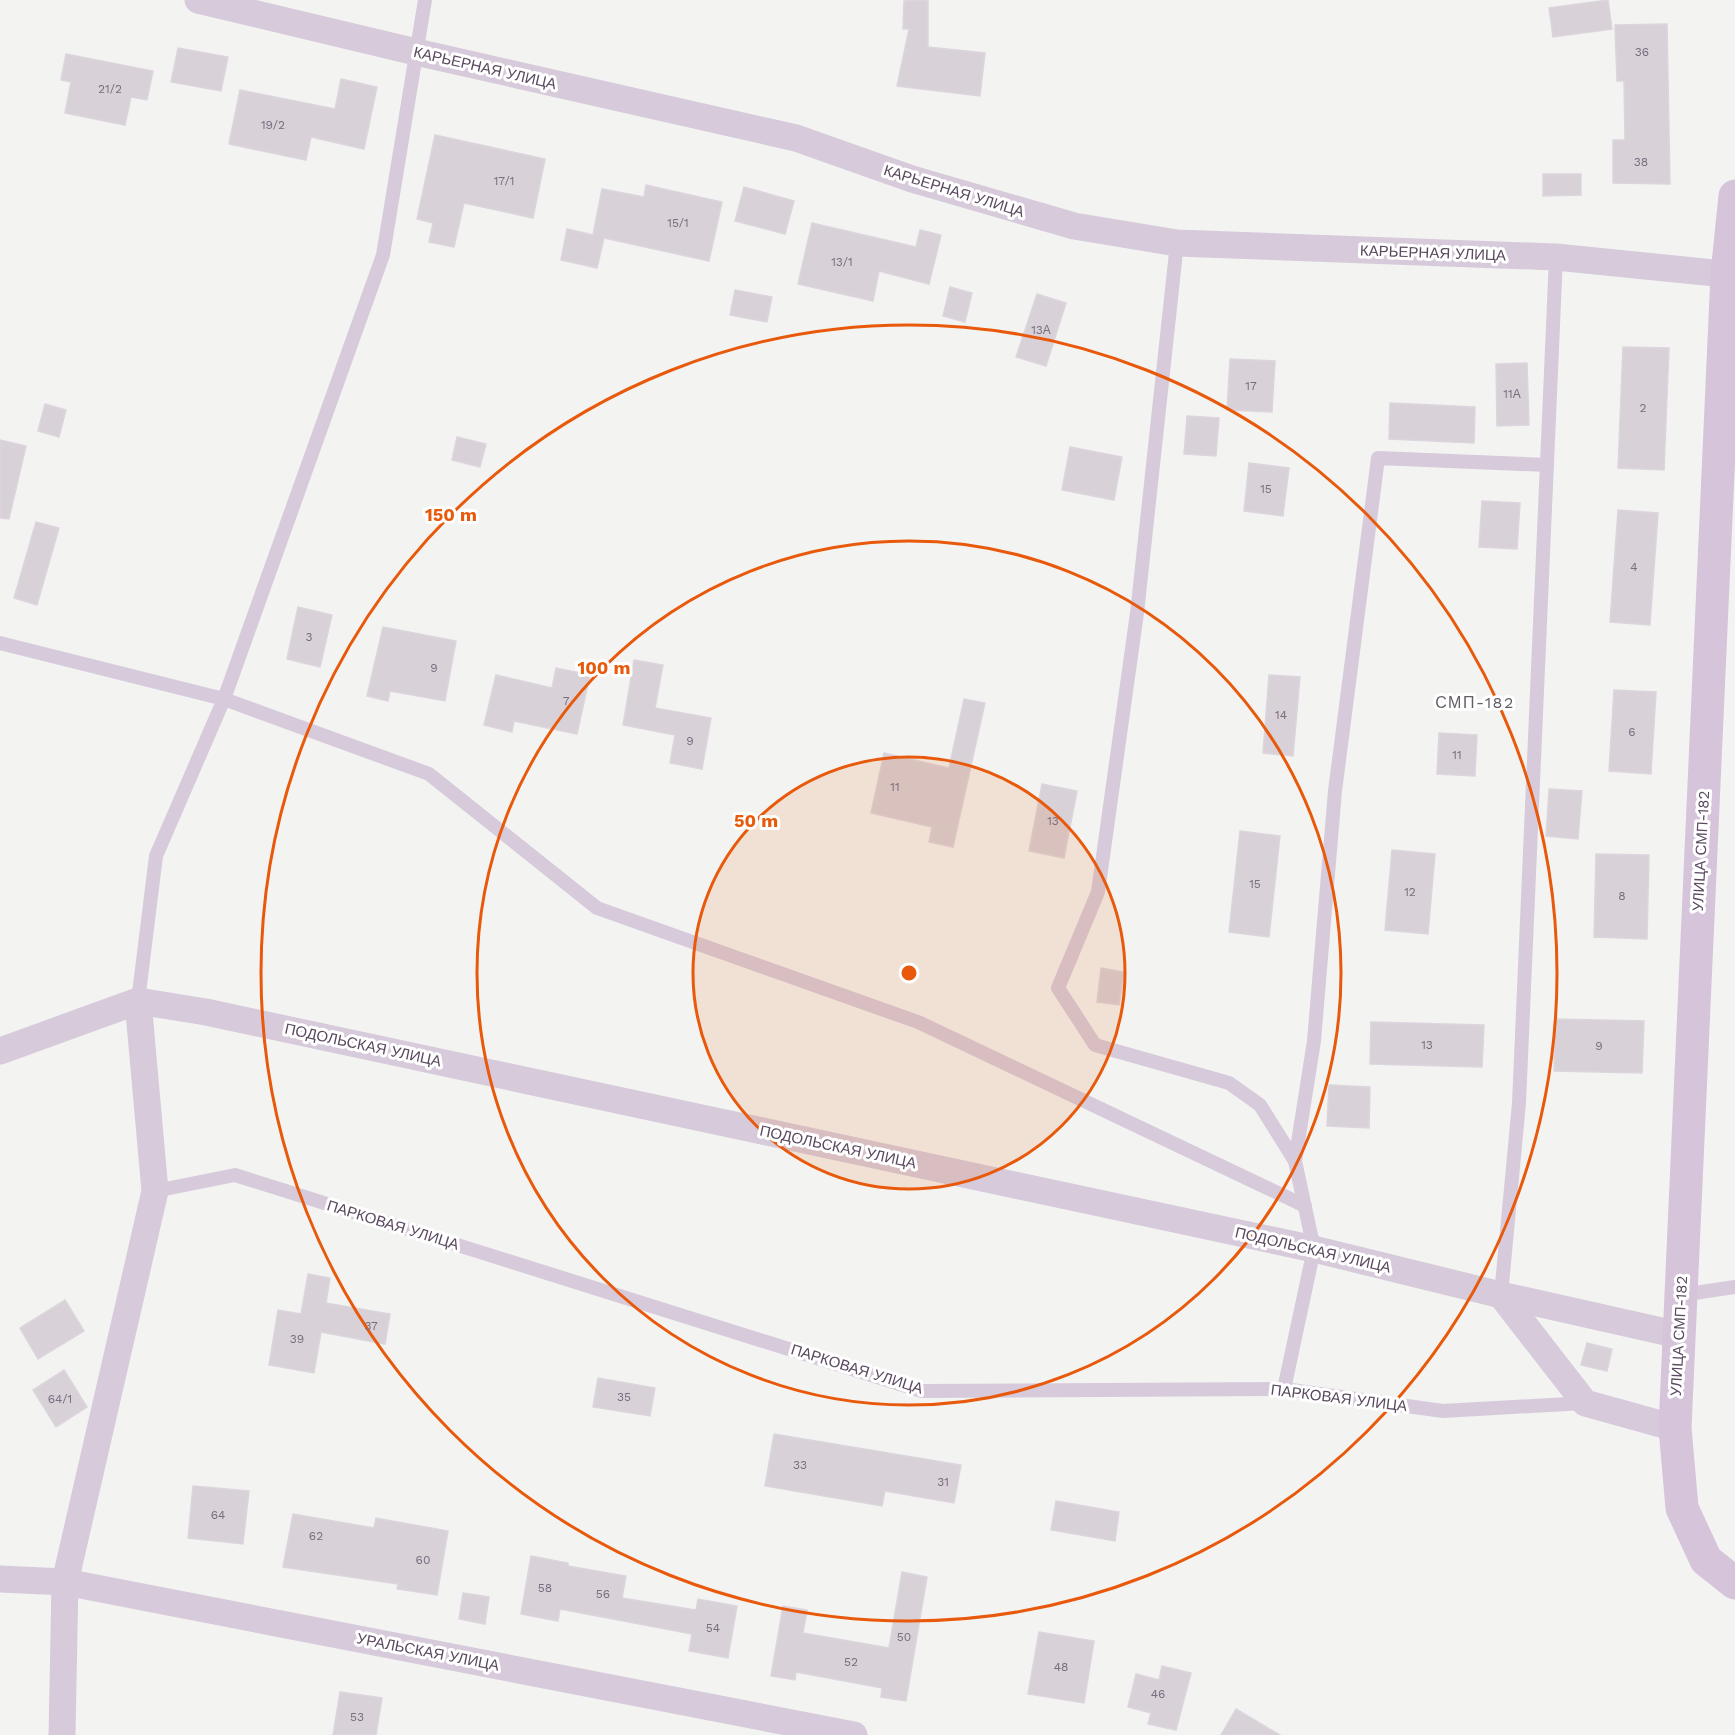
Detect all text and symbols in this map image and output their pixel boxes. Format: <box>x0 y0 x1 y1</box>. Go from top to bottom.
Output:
street label: КАРЬЕРНАЯ УЛИЦА <box>412 43 558 93</box>
house number: 36 <box>1635 45 1649 59</box>
house number: 21/2 <box>98 82 122 96</box>
house number: 19/2 <box>261 118 285 132</box>
house number: 38 <box>1634 155 1648 169</box>
street label: КАРЬЕРНАЯ УЛИЦА <box>881 161 1027 221</box>
house number: 17/1 <box>494 174 514 188</box>
house number: 15/1 <box>667 216 689 230</box>
street label: КАРЬЕРНАЯ УЛИЦА <box>1360 241 1506 265</box>
house number: 13/1 <box>831 255 853 269</box>
house number: 13А <box>1031 323 1051 337</box>
house number: 17 <box>1245 379 1257 393</box>
house number: 11А <box>1503 387 1521 401</box>
house number: 2 <box>1640 401 1647 415</box>
house number: 15 <box>1260 482 1272 496</box>
text: 150 m <box>425 504 477 525</box>
house number: 4 <box>1630 560 1638 574</box>
house number: 3 <box>306 630 313 644</box>
text: 100 m <box>577 657 631 678</box>
house number: 9 <box>430 661 438 675</box>
district label: СМП-182 <box>1435 693 1515 712</box>
house number: 7 <box>563 694 570 708</box>
house number: 14 <box>1275 708 1287 722</box>
house number: 6 <box>1628 725 1636 739</box>
house number: 9 <box>686 734 694 748</box>
house number: 11 <box>1452 748 1462 762</box>
house number: 11 <box>890 780 900 794</box>
street label: УЛИЦА СМП-182 <box>1689 790 1713 912</box>
text: 50 m <box>734 810 778 831</box>
house number: 13 <box>1047 814 1059 828</box>
house number: 15 <box>1249 877 1261 891</box>
house number: 12 <box>1404 885 1416 899</box>
house number: 8 <box>1618 889 1626 903</box>
centre of rings <box>899 963 919 983</box>
street label: ПОДОЛЬСКАЯ УЛИЦА <box>283 1020 443 1070</box>
house number: 13 <box>1421 1038 1433 1052</box>
house number: 9 <box>1595 1039 1603 1053</box>
street label: ПОДОЛЬСКАЯ УЛИЦА <box>758 1122 918 1172</box>
street label: ПАРКОВАЯ УЛИЦА <box>325 1196 461 1254</box>
street label: ПОДОЛЬСКАЯ УЛИЦА <box>1233 1223 1393 1277</box>
street label: УЛИЦА СМП-182 <box>1667 1275 1691 1397</box>
house number: 37 <box>364 1319 378 1333</box>
house number: 39 <box>290 1332 304 1346</box>
street label: ПАРКОВАЯ УЛИЦА <box>789 1340 925 1398</box>
street label: ПАРКОВАЯ УЛИЦА <box>1270 1381 1408 1415</box>
house number: 35 <box>617 1390 631 1404</box>
house number: 64/1 <box>48 1392 72 1406</box>
house number: 33 <box>793 1458 807 1472</box>
house number: 31 <box>937 1475 949 1489</box>
house number: 64 <box>211 1508 225 1522</box>
house number: 62 <box>309 1529 323 1543</box>
house number: 60 <box>416 1553 430 1567</box>
house number: 58 <box>538 1581 552 1595</box>
house number: 56 <box>596 1587 610 1601</box>
house number: 54 <box>706 1621 720 1635</box>
street label: УРАЛЬСКАЯ УЛИЦА <box>355 1629 501 1675</box>
house number: 50 <box>897 1630 911 1644</box>
house number: 52 <box>844 1655 858 1669</box>
house number: 48 <box>1054 1660 1068 1674</box>
house number: 46 <box>1151 1687 1165 1701</box>
house number: 53 <box>350 1710 364 1724</box>

